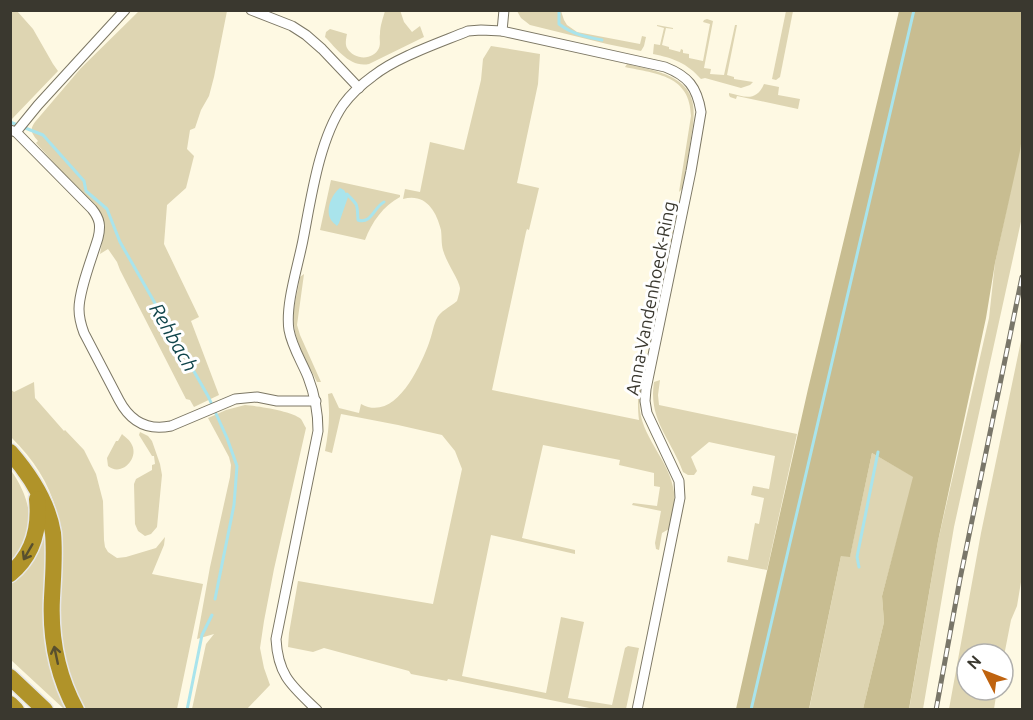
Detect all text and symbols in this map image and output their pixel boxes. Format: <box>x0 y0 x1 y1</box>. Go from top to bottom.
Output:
street label: Anna-Vandenhoeck-Ring <box>621 199 679 397</box>
water label: Rehbach <box>145 299 203 375</box>
one-way arrow <box>22 543 34 560</box>
north arrow <box>955 642 1015 702</box>
one-way arrow <box>50 646 61 665</box>
text: N <box>963 652 985 672</box>

